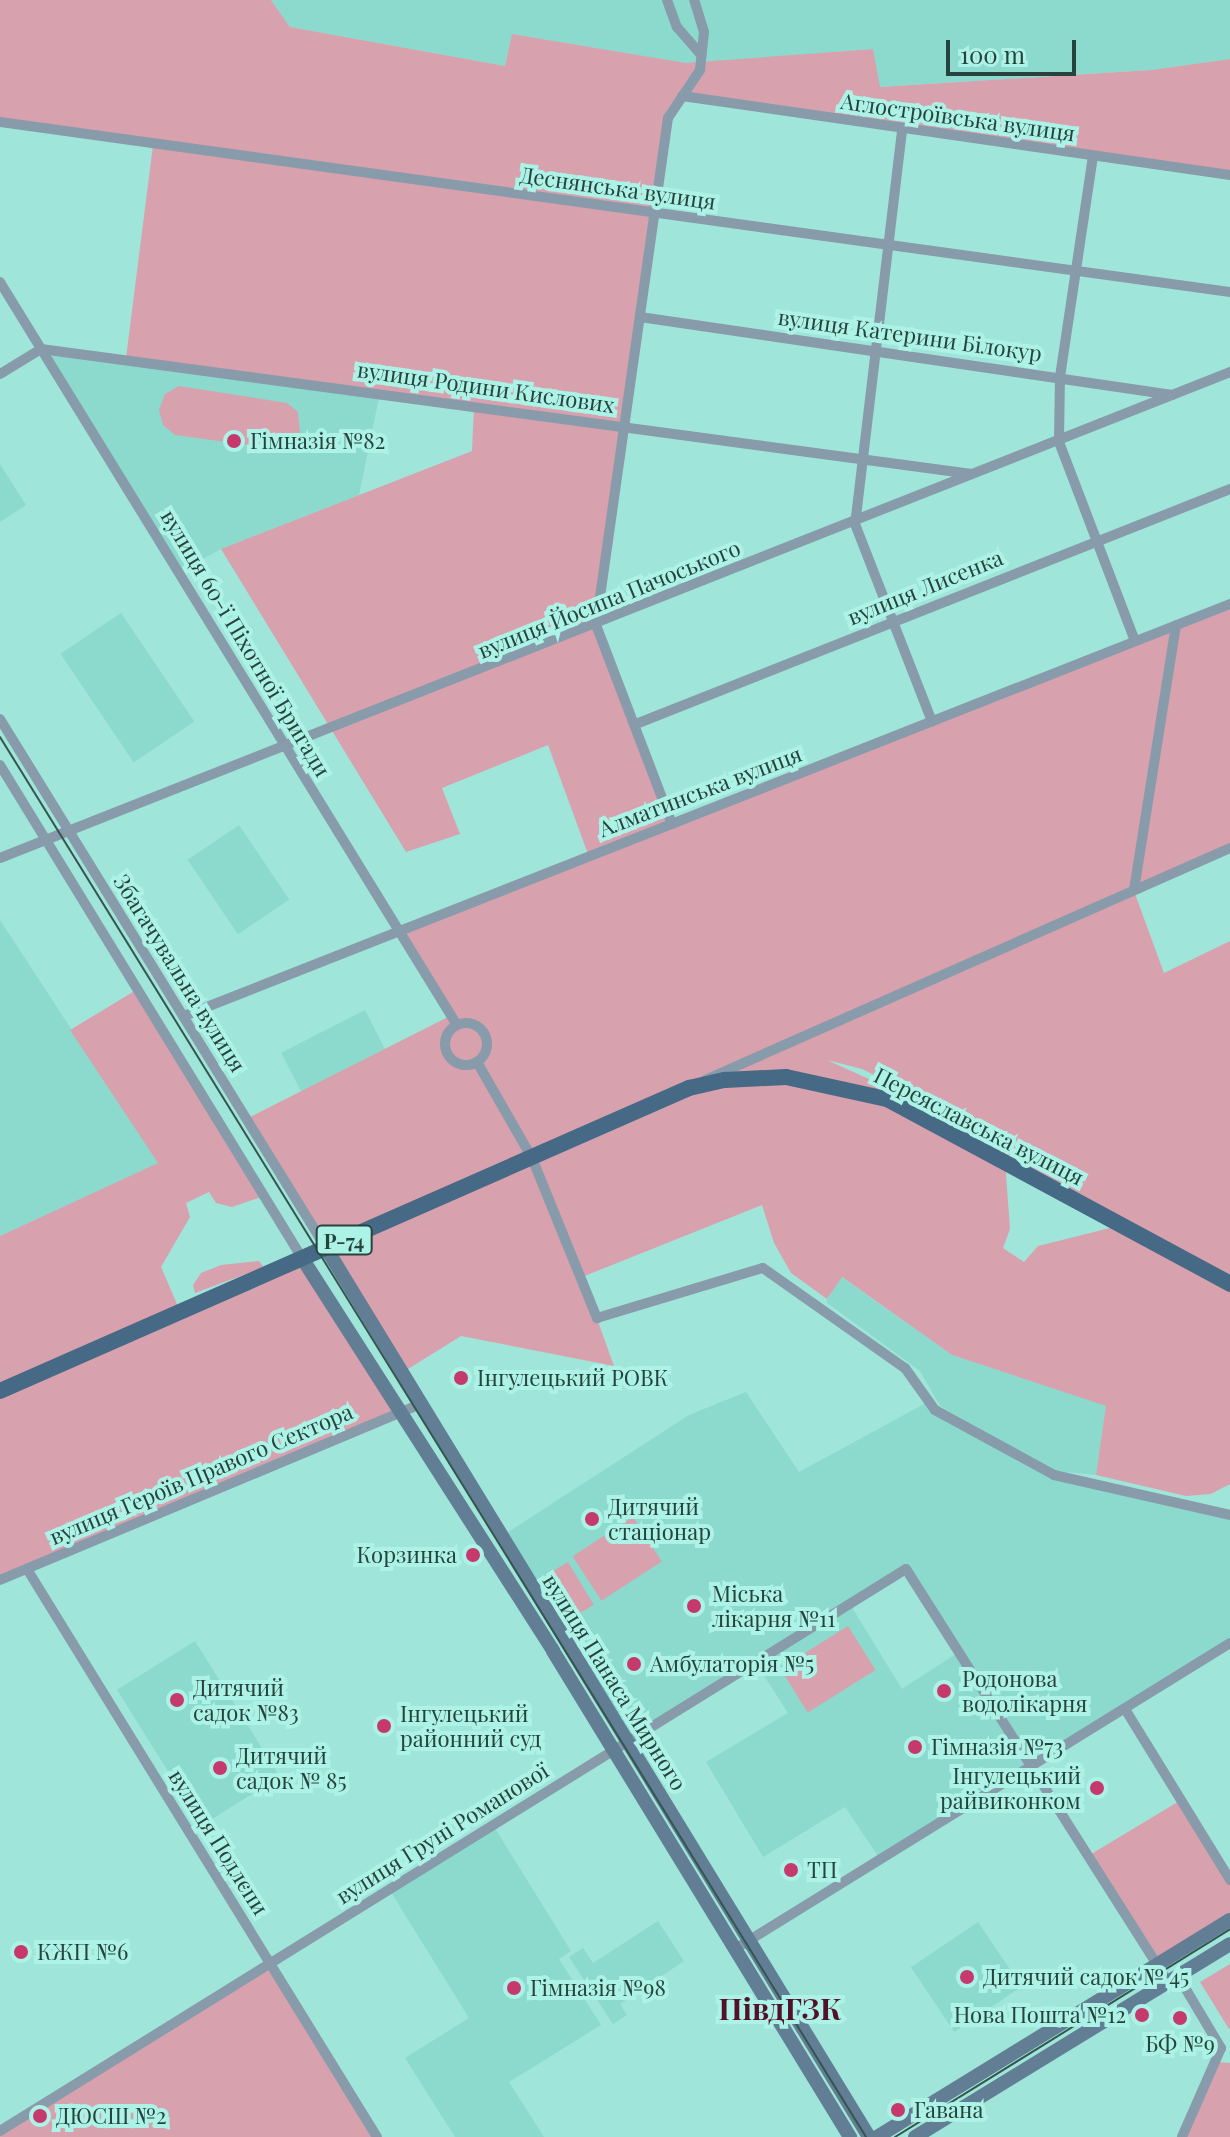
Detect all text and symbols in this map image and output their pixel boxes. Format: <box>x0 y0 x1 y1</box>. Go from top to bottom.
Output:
scale bar <box>950 24 1080 74</box>
text: 100 m <box>960 38 1025 70</box>
street label: Аглостроївська вулиця <box>839 87 1077 147</box>
street label: Деснянська вулиця <box>519 161 717 215</box>
street label: вулиця Катерини Білокур <box>776 303 1044 367</box>
street label: вулиця Родини Кислових <box>356 356 616 418</box>
place label: Гімназія №82 <box>250 428 385 454</box>
marker: Гімназія №82 <box>225 432 243 450</box>
street label: вулиця 60-ї Піхотної Бригади <box>156 505 336 781</box>
street label: вулиця Йосипа Пачоського <box>474 534 744 664</box>
street label: вулиця Лисенка <box>843 544 1007 630</box>
street label: Алматинська вулиця <box>595 740 805 842</box>
street label: Збагачувальна вулиця <box>108 869 252 1077</box>
street label: Переяславська вулиця <box>870 1062 1088 1190</box>
road number: Р-74 <box>314 1224 374 1256</box>
place label: Інгулецький РОВК <box>477 1365 668 1391</box>
marker: Інгулецький РОВК <box>452 1369 470 1387</box>
street label: вулиця Героїв Правого Сектора <box>45 1398 357 1550</box>
place label: Дитячий стаціонар <box>608 1493 711 1544</box>
marker: Дитячий стаціонар <box>583 1510 601 1528</box>
place label: Корзинка <box>357 1542 457 1568</box>
marker: Корзинка <box>464 1546 482 1564</box>
street label: вулиця Панаса Мирного <box>538 1569 692 1795</box>
place label: Міська лікарня №11 <box>712 1580 835 1632</box>
marker: Міська лікарня №11 <box>683 1595 705 1617</box>
place label: Амбулаторія №5 <box>650 1651 814 1677</box>
marker: Амбулаторія №5 <box>625 1655 643 1673</box>
place label: Родонова водолікарня <box>962 1665 1087 1716</box>
place label: Дитячий садок №83 <box>193 1674 299 1726</box>
marker: Родонова водолікарня <box>933 1680 955 1702</box>
marker: Дитячий садок №83 <box>168 1691 186 1709</box>
place label: Інгулецький районний суд <box>400 1700 541 1752</box>
marker: Інгулецький районний суд <box>375 1717 393 1735</box>
place label: Гімназія №73 <box>931 1734 1063 1760</box>
marker: Гімназія №73 <box>906 1738 924 1756</box>
place label: Дитячий садок № 85 <box>236 1742 347 1794</box>
street label: вулиця Груні Романової <box>331 1757 553 1909</box>
marker: Дитячий садок № 85 <box>211 1759 229 1777</box>
place label: Інгулецький райвиконком <box>940 1762 1081 1814</box>
street label: вулиця Подлєпи <box>164 1764 274 1920</box>
marker: Інгулецький райвиконком <box>1088 1779 1106 1797</box>
place label: ТП <box>807 1857 837 1883</box>
marker: ТП <box>782 1861 800 1879</box>
place label: КЖП №6 <box>37 1939 128 1965</box>
marker: КЖП №6 <box>12 1943 30 1961</box>
place label: Дитячий садок № 45 <box>983 1964 1190 1990</box>
marker: Дитячий садок № 45 <box>958 1968 976 1986</box>
place label: Гімназія №98 <box>530 1975 666 2001</box>
marker: Гімназія №98 <box>505 1979 523 1997</box>
district label: ПівдГЗК <box>718 1990 842 2026</box>
place label: Нова Пошта №12 <box>954 2002 1126 2028</box>
marker: Нова Пошта №12 <box>1133 2006 1151 2024</box>
marker: БФ №9 <box>1171 2009 1189 2027</box>
place label: БФ №9 <box>1145 2031 1215 2057</box>
place label: Гавана <box>914 2097 983 2123</box>
marker: Гавана <box>889 2101 907 2119</box>
place label: ДЮСШ №2 <box>56 2103 167 2129</box>
marker: ДЮСШ №2 <box>31 2107 49 2125</box>

